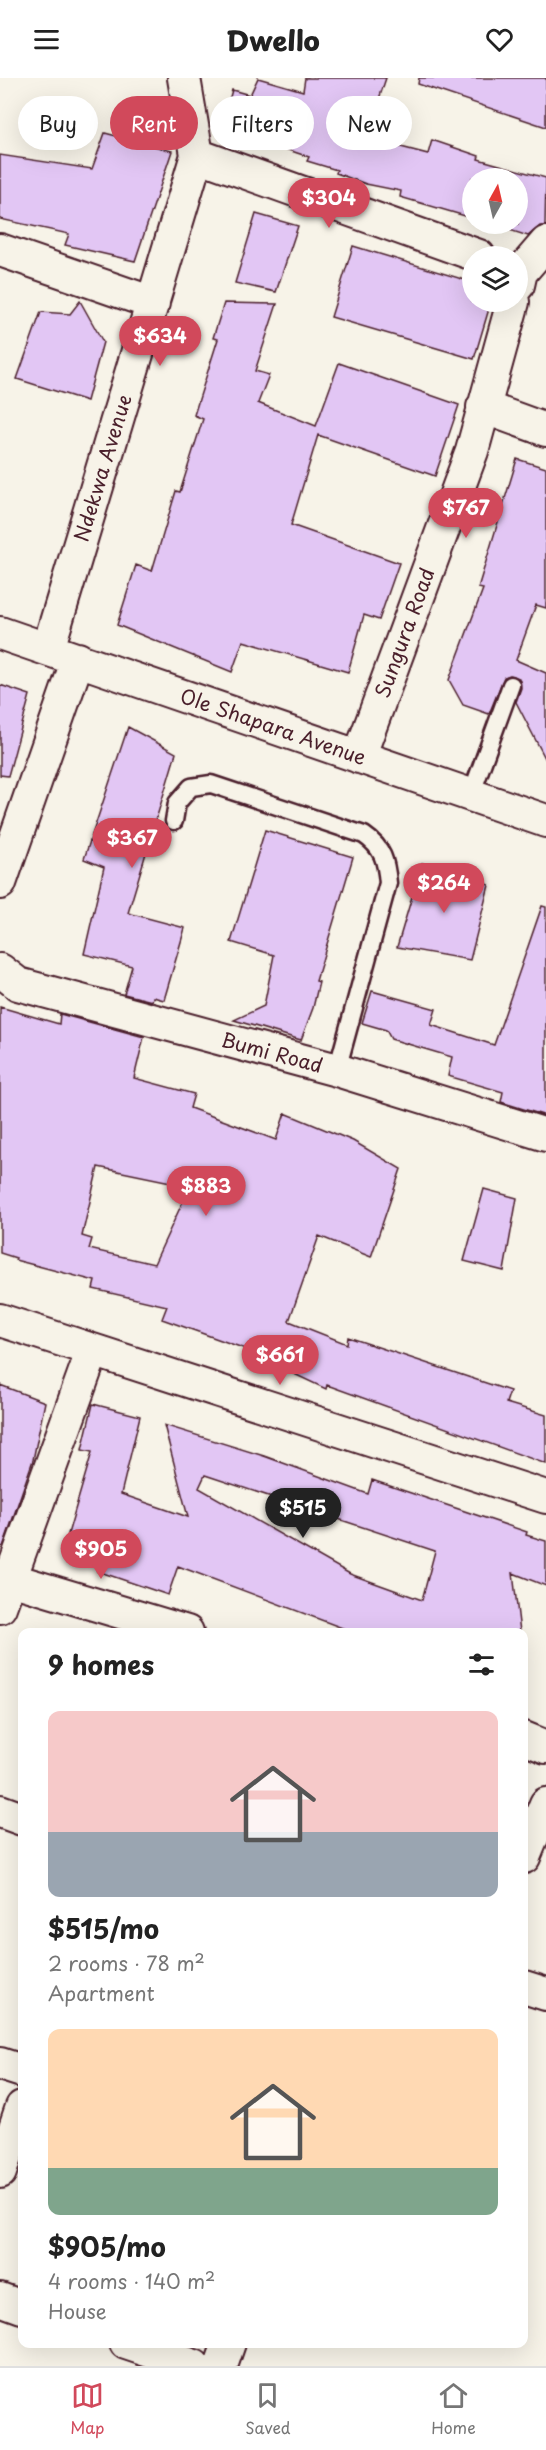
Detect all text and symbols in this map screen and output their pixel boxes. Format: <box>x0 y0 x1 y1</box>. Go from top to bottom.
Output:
text: Dwello <box>226 19 320 60</box>
icon: menu <box>30 23 63 56</box>
icon: heart <box>483 23 516 56</box>
chip: Buy <box>18 96 98 150</box>
chip: Rent <box>110 96 198 150</box>
chip: Filters <box>210 96 314 150</box>
chip: New <box>326 96 412 150</box>
north arrow <box>462 168 528 234</box>
map controls <box>462 168 528 312</box>
pin: $304 <box>293 178 365 229</box>
text: $304 <box>302 182 356 212</box>
button: layers <box>462 246 528 312</box>
pin: $634 <box>124 316 196 367</box>
text: $634 <box>133 320 187 350</box>
street label: Ndekwa Avenue <box>65 390 139 545</box>
pin: $767 <box>430 488 502 539</box>
text: $767 <box>442 492 490 522</box>
street label: Sungura Road <box>367 563 441 702</box>
street label: Ole Shapara Avenue <box>176 680 370 772</box>
pin: $367 <box>96 818 168 869</box>
text: $367 <box>107 822 157 852</box>
pin: $264 <box>408 863 480 914</box>
text: $264 <box>417 867 471 897</box>
street label: Bumi Road <box>218 1024 326 1080</box>
pin: $883 <box>170 1166 242 1217</box>
text: $883 <box>181 1170 231 1200</box>
pin: $661 <box>244 1335 316 1386</box>
text: $661 <box>256 1339 304 1369</box>
pin: $515 <box>267 1488 339 1539</box>
text: $515 <box>279 1492 327 1522</box>
pin: $905 <box>65 1529 137 1580</box>
text: $905 <box>75 1533 127 1563</box>
text: 9 homes <box>48 1645 154 1684</box>
icon: filters <box>465 1648 498 1681</box>
icon: home <box>219 1750 327 1858</box>
text: $515/mo <box>48 1909 159 1948</box>
text: 2 rooms · 78 m² <box>48 1948 205 1978</box>
text: Apartment <box>48 1978 155 2008</box>
icon: home <box>219 2068 327 2176</box>
text: $905/mo <box>48 2227 166 2266</box>
text: 4 rooms · 140 m² <box>48 2266 215 2296</box>
text: House <box>48 2296 107 2326</box>
tab: Map <box>70 2379 105 2439</box>
tab: Saved <box>245 2379 291 2439</box>
tab: Home <box>431 2379 476 2439</box>

